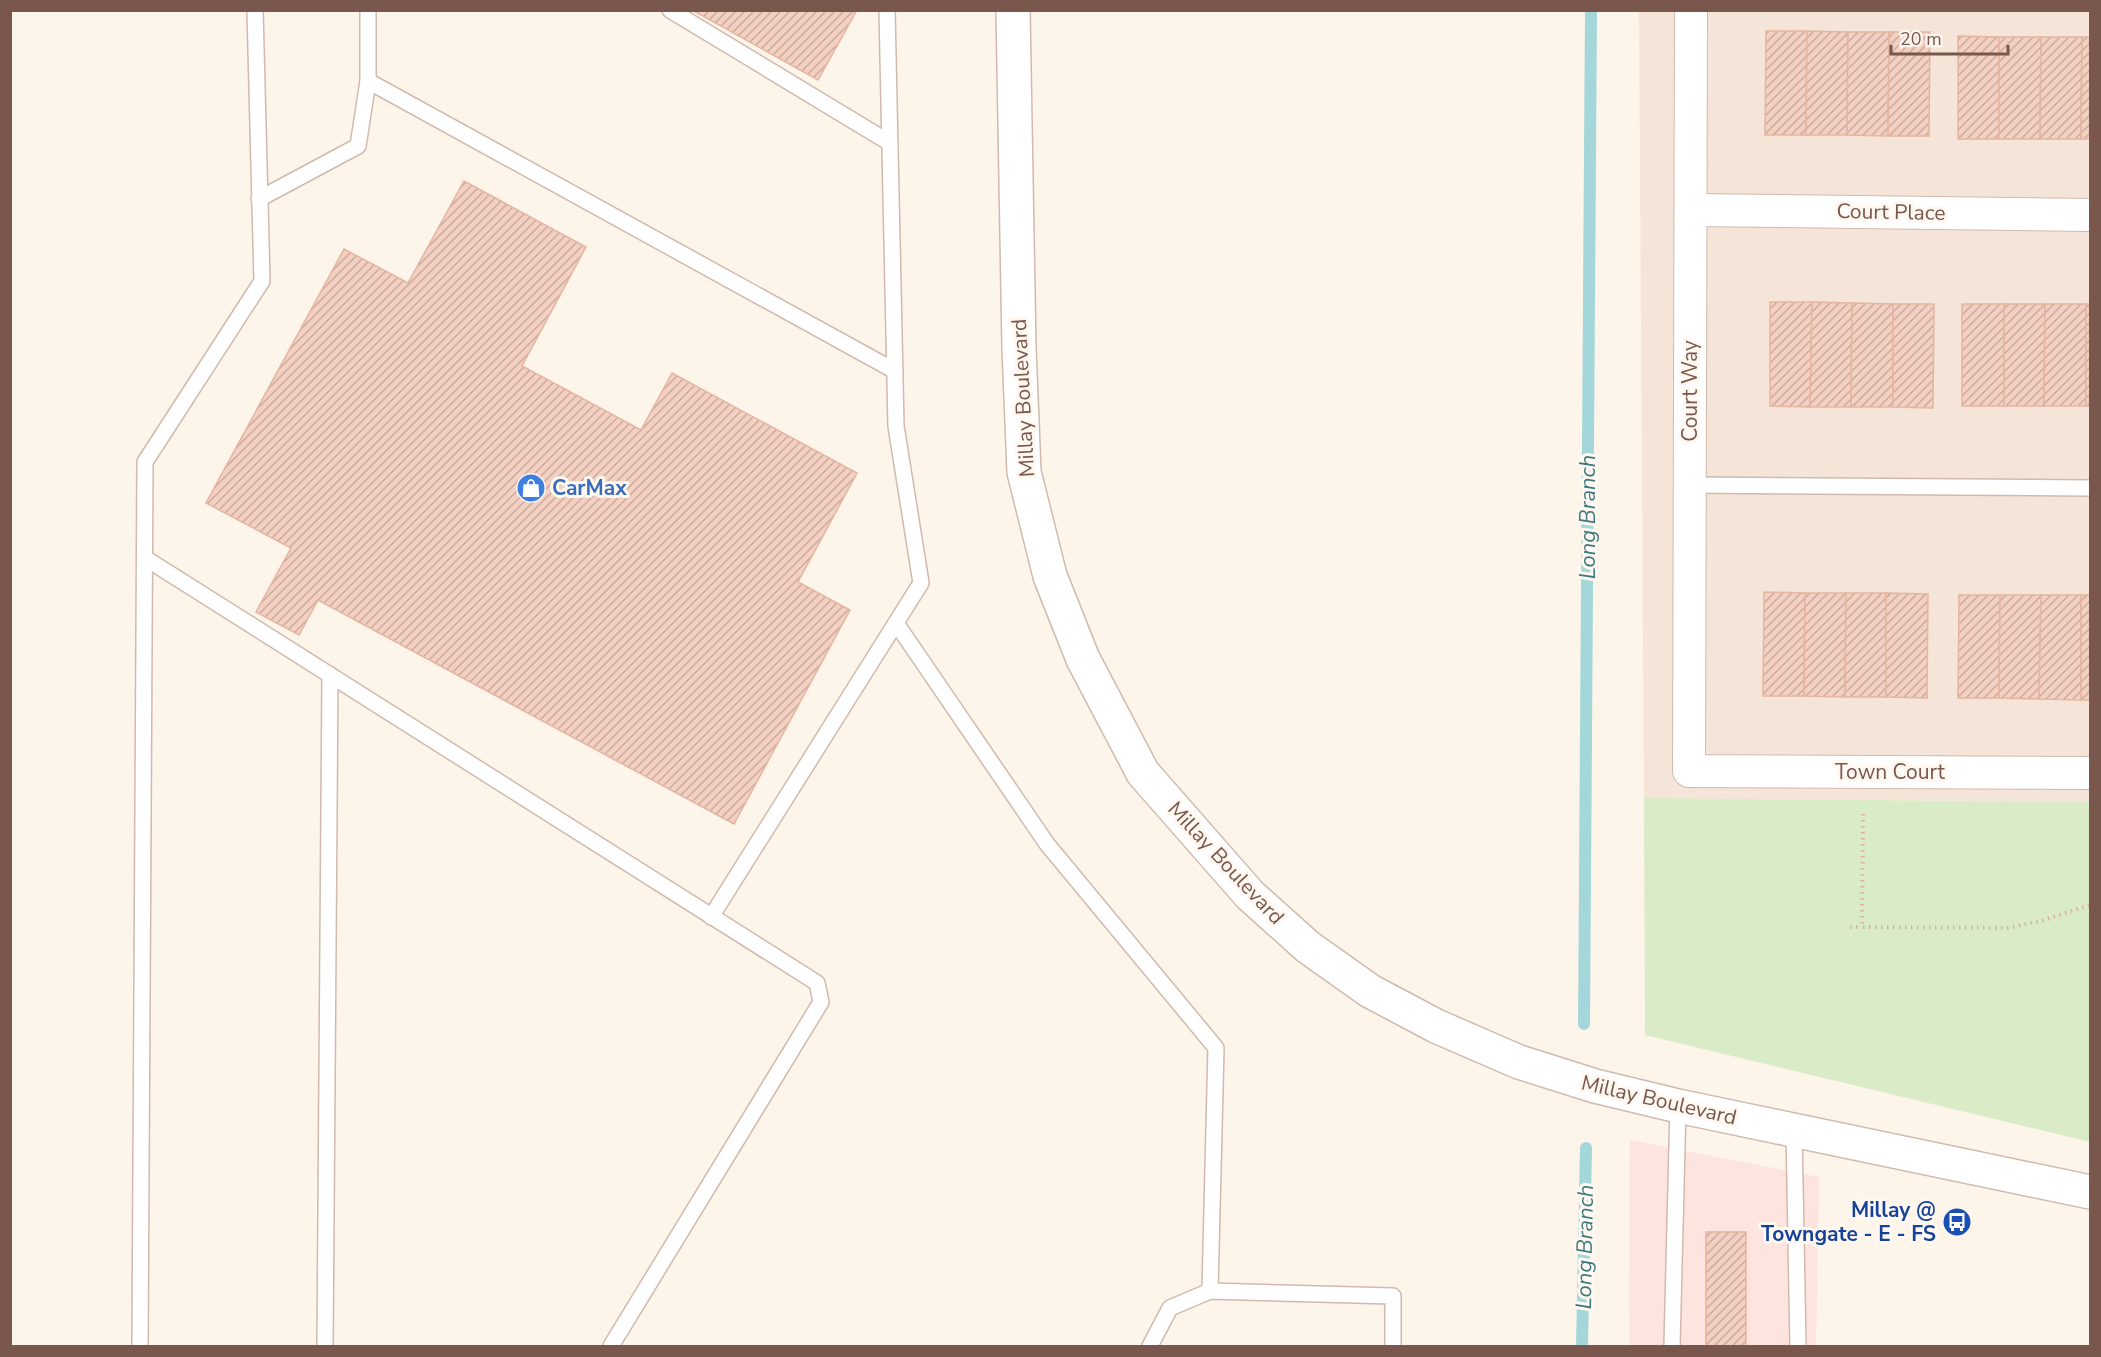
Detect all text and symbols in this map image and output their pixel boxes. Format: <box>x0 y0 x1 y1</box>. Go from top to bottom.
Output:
scale bar <box>1891 18 2008 56</box>
text: 20 m <box>1900 27 1942 51</box>
street label: Court Place <box>1836 197 1946 227</box>
street label: Millay Boulevard <box>1005 318 1041 478</box>
street label: Court Way <box>1676 340 1704 442</box>
water label: Long Branch <box>1573 455 1603 579</box>
shop icon: CarMax <box>515 472 547 504</box>
place label: CarMax <box>552 474 627 502</box>
street label: Town Court <box>1835 758 1946 786</box>
street label: Millay Boulevard <box>1162 795 1290 931</box>
street label: Millay Boulevard <box>1579 1069 1739 1131</box>
water label: Long Branch <box>1569 1184 1601 1310</box>
place label: Millay @ Towngate - E - FS <box>1761 1196 1936 1248</box>
bus stop icon: Millay @ Towngate - E - FS <box>1941 1206 1973 1238</box>

